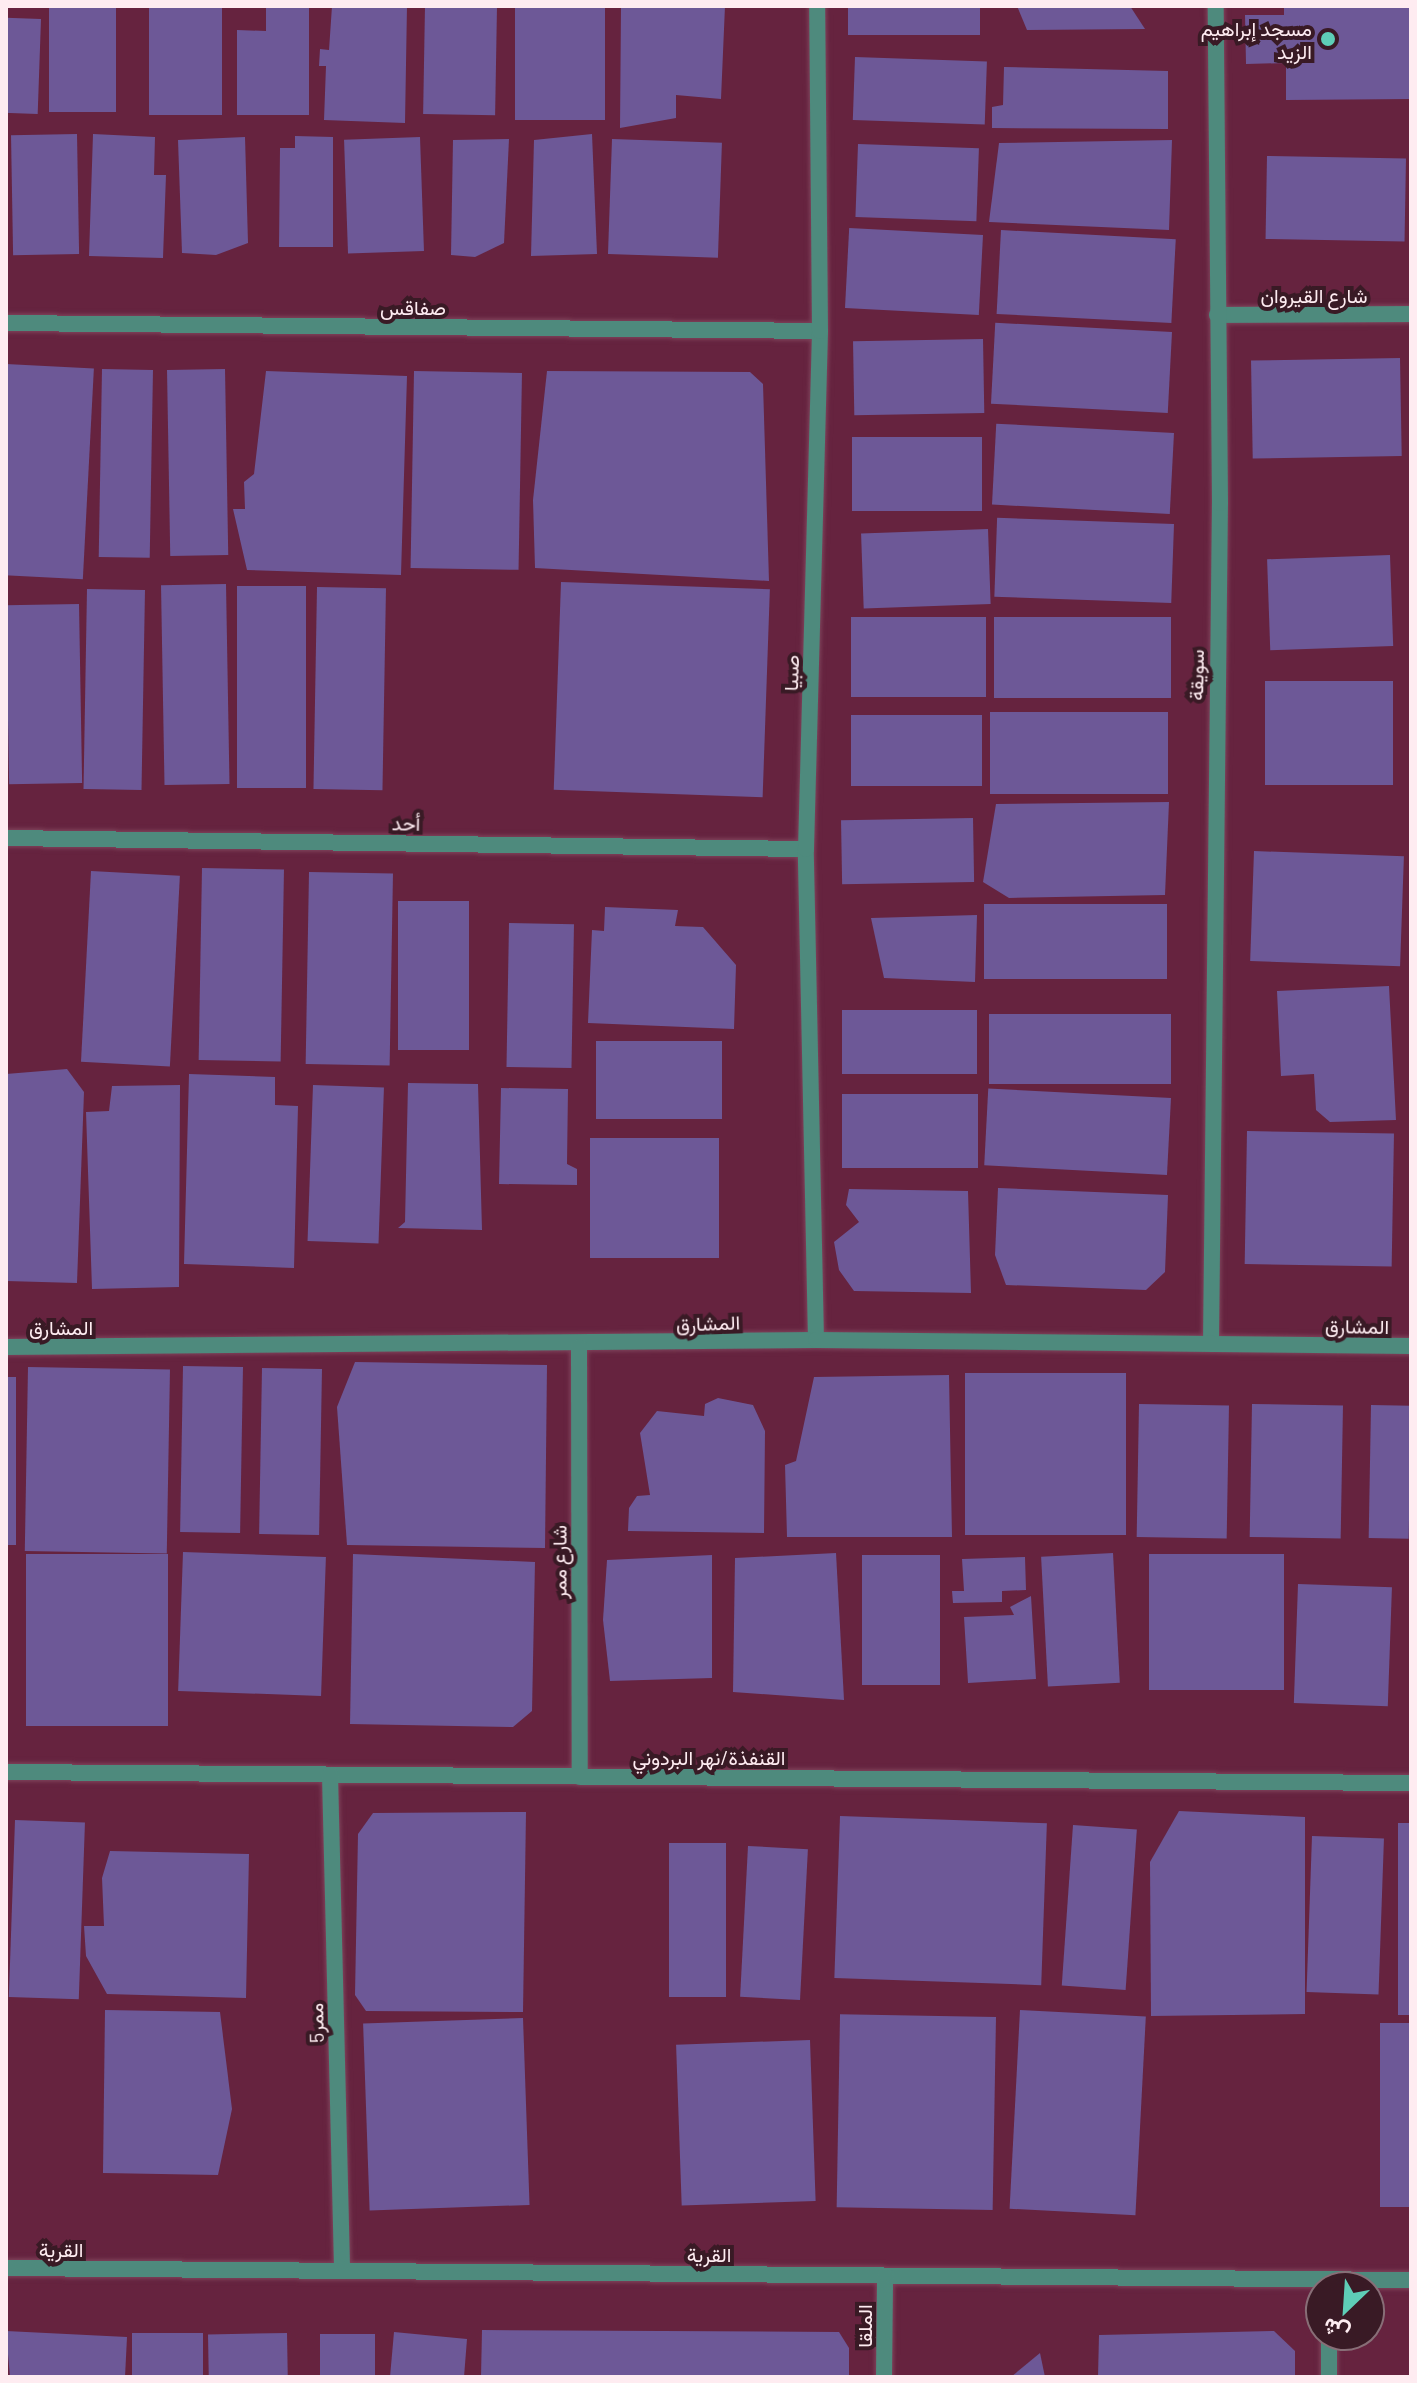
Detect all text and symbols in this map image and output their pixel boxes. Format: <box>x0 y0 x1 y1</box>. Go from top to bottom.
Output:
place label: مسجد إبراهيم الزيد <box>1201 16 1312 63</box>
marker: مسجد إبراهيم الزيد <box>1319 30 1337 48</box>
street label: شارع القيروان <box>1260 283 1368 307</box>
street label: صفاقس <box>380 295 446 319</box>
street label: سويقة <box>1184 649 1208 701</box>
street label: صبيا <box>778 655 804 691</box>
street label: أحد <box>391 811 421 835</box>
street label: المشارق <box>676 1310 740 1336</box>
street label: المشارق <box>1325 1313 1389 1339</box>
street label: المشارق <box>29 1315 93 1339</box>
street label: شارع ممر <box>547 1525 571 1599</box>
street label: القنفذة/نهر البردوني <box>632 1745 786 1769</box>
street label: ممر5 <box>304 2003 328 2043</box>
street label: القرية <box>39 2237 83 2261</box>
street label: القرية <box>687 2242 731 2266</box>
north arrow <box>1305 2271 1385 2351</box>
street label: الملقا <box>852 2304 876 2348</box>
text: ش <box>1318 2314 1353 2348</box>

